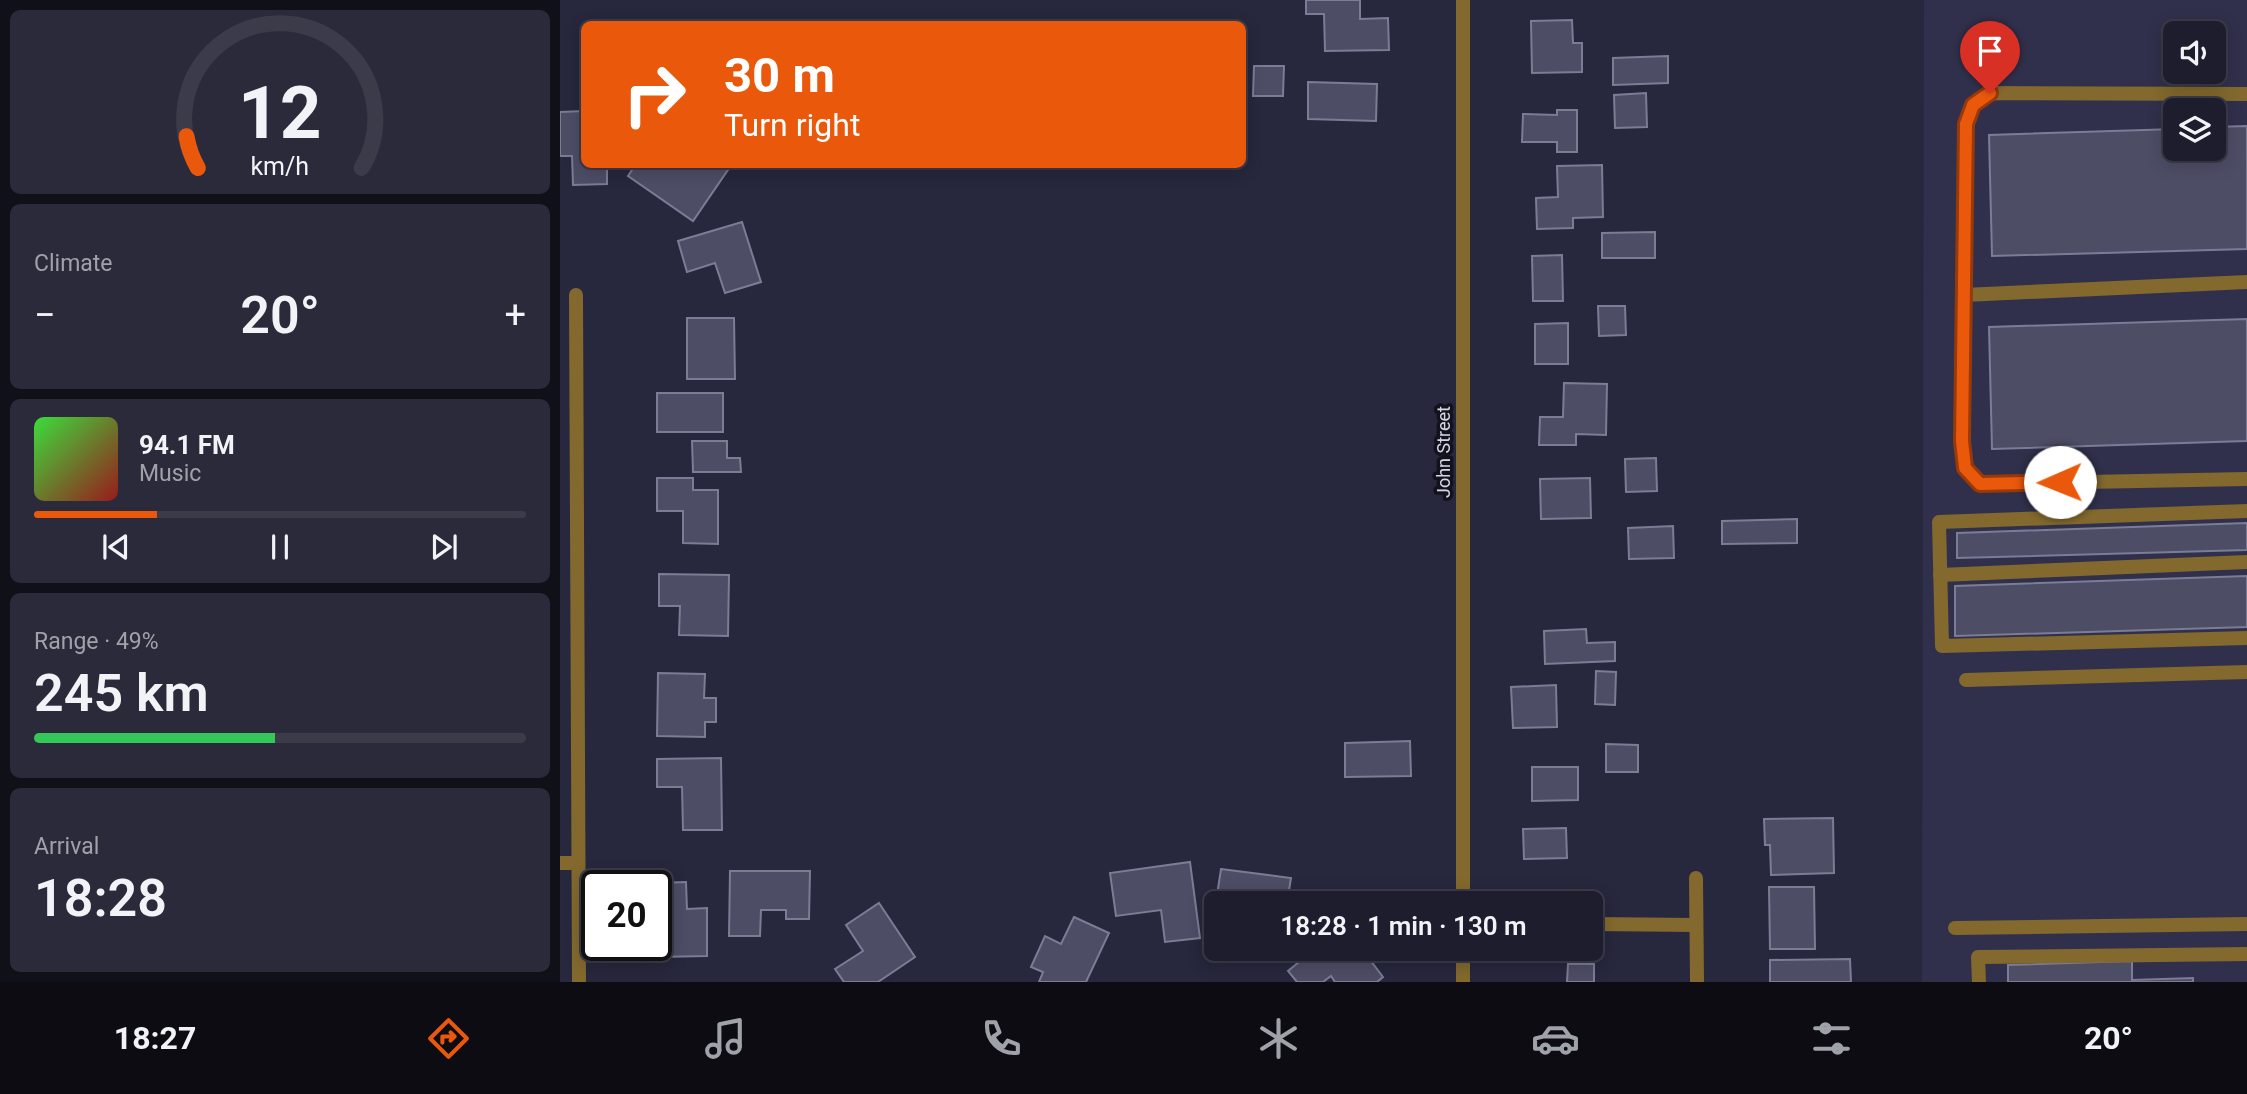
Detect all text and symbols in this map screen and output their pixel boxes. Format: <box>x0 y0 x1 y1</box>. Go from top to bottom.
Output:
pin <box>1960 21 2020 93</box>
map controls <box>2163 21 2226 161</box>
button: sound <box>2163 21 2226 84</box>
icon: arrive <box>1971 32 2009 70</box>
text: 30 m <box>724 47 835 104</box>
icon: right <box>609 49 700 140</box>
text: 12 <box>238 71 322 157</box>
button: layers <box>2163 98 2226 161</box>
text: Turn right <box>724 106 860 144</box>
text: km/h <box>251 152 309 181</box>
text: Climate <box>34 250 113 277</box>
text: 20° <box>240 285 320 346</box>
text: − <box>34 293 56 337</box>
text: + <box>504 293 526 337</box>
street label: John Street <box>1433 406 1454 498</box>
text: 94.1 FM <box>139 430 235 460</box>
position arrow <box>2023 445 2097 519</box>
text: Music <box>139 460 201 487</box>
icon: previous <box>97 528 135 566</box>
icon: pause <box>261 528 299 566</box>
icon: next <box>425 528 463 566</box>
text: Range · 49% <box>34 628 159 655</box>
text: 245 km <box>34 663 209 724</box>
text: Arrival <box>34 833 99 860</box>
text: 18:28 <box>34 868 167 929</box>
speed limit sign: 20 <box>581 870 672 961</box>
text: 18:28 · 1 min · 130 m <box>1280 911 1527 941</box>
icon: directions <box>424 1014 473 1063</box>
icon: music <box>701 1014 750 1063</box>
icon: phone <box>977 1014 1026 1063</box>
icon: climate <box>1254 1014 1303 1063</box>
icon: car <box>1531 1014 1580 1063</box>
icon: filters <box>1807 1014 1856 1063</box>
text: 18:27 <box>114 1019 196 1057</box>
text: 20° <box>2084 1019 2133 1057</box>

